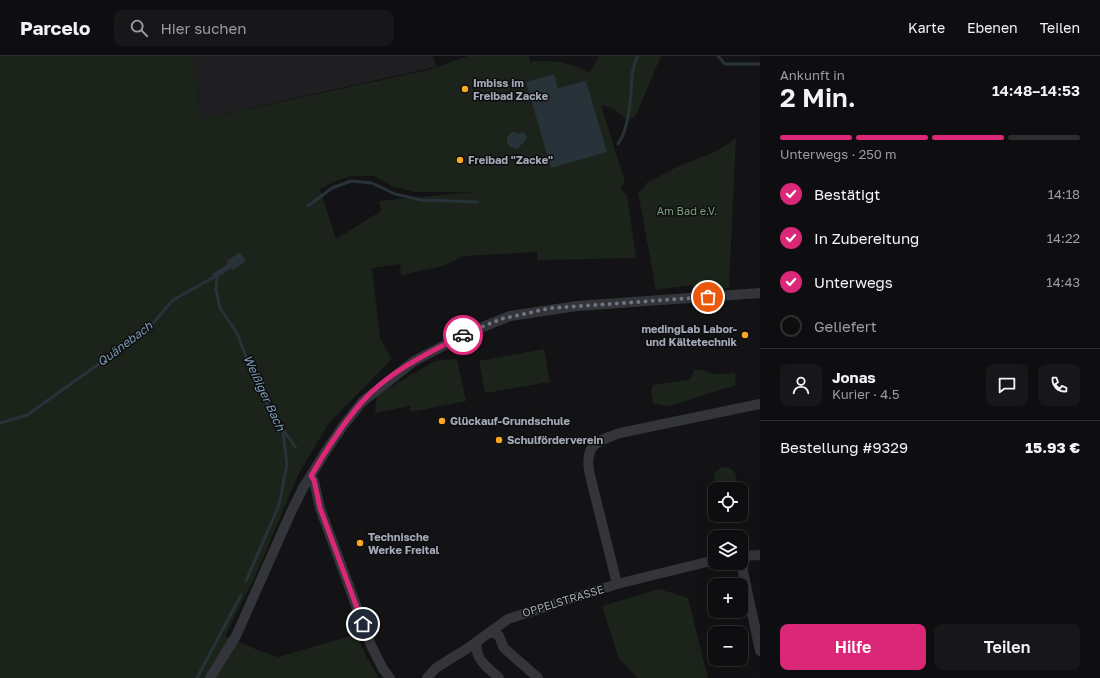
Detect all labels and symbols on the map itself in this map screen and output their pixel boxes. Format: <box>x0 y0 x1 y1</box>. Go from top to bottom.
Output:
place label: Imbiss im Freibad Zacke <box>473 76 549 102</box>
marker: Imbiss im Freibad Zacke <box>460 84 470 94</box>
place label: Freibad "Zacke" <box>468 153 553 166</box>
marker: Freibad "Zacke" <box>455 155 465 165</box>
park label: Am Bad e.V. <box>657 204 717 217</box>
pin <box>691 280 725 314</box>
courier <box>443 315 483 355</box>
water label: Quänebach <box>94 318 156 369</box>
place label: medingLab Labor- und Kältetechnik <box>641 322 738 348</box>
marker: medingLab Labor- und Kältetechnik <box>740 330 750 340</box>
water label: Weißiger Bach <box>240 352 289 434</box>
place label: Glückauf-Grundschule <box>450 414 571 427</box>
marker: Glückauf-Grundschule <box>437 416 447 426</box>
place label: Schulförderverein <box>507 433 603 446</box>
marker: Schulförderverein <box>494 435 504 445</box>
place label: Technische Werke Freital <box>368 530 440 556</box>
marker: Technische Werke Freital <box>355 538 365 548</box>
street label: OPPELSTRASSE <box>521 582 605 619</box>
pin <box>346 607 380 641</box>

